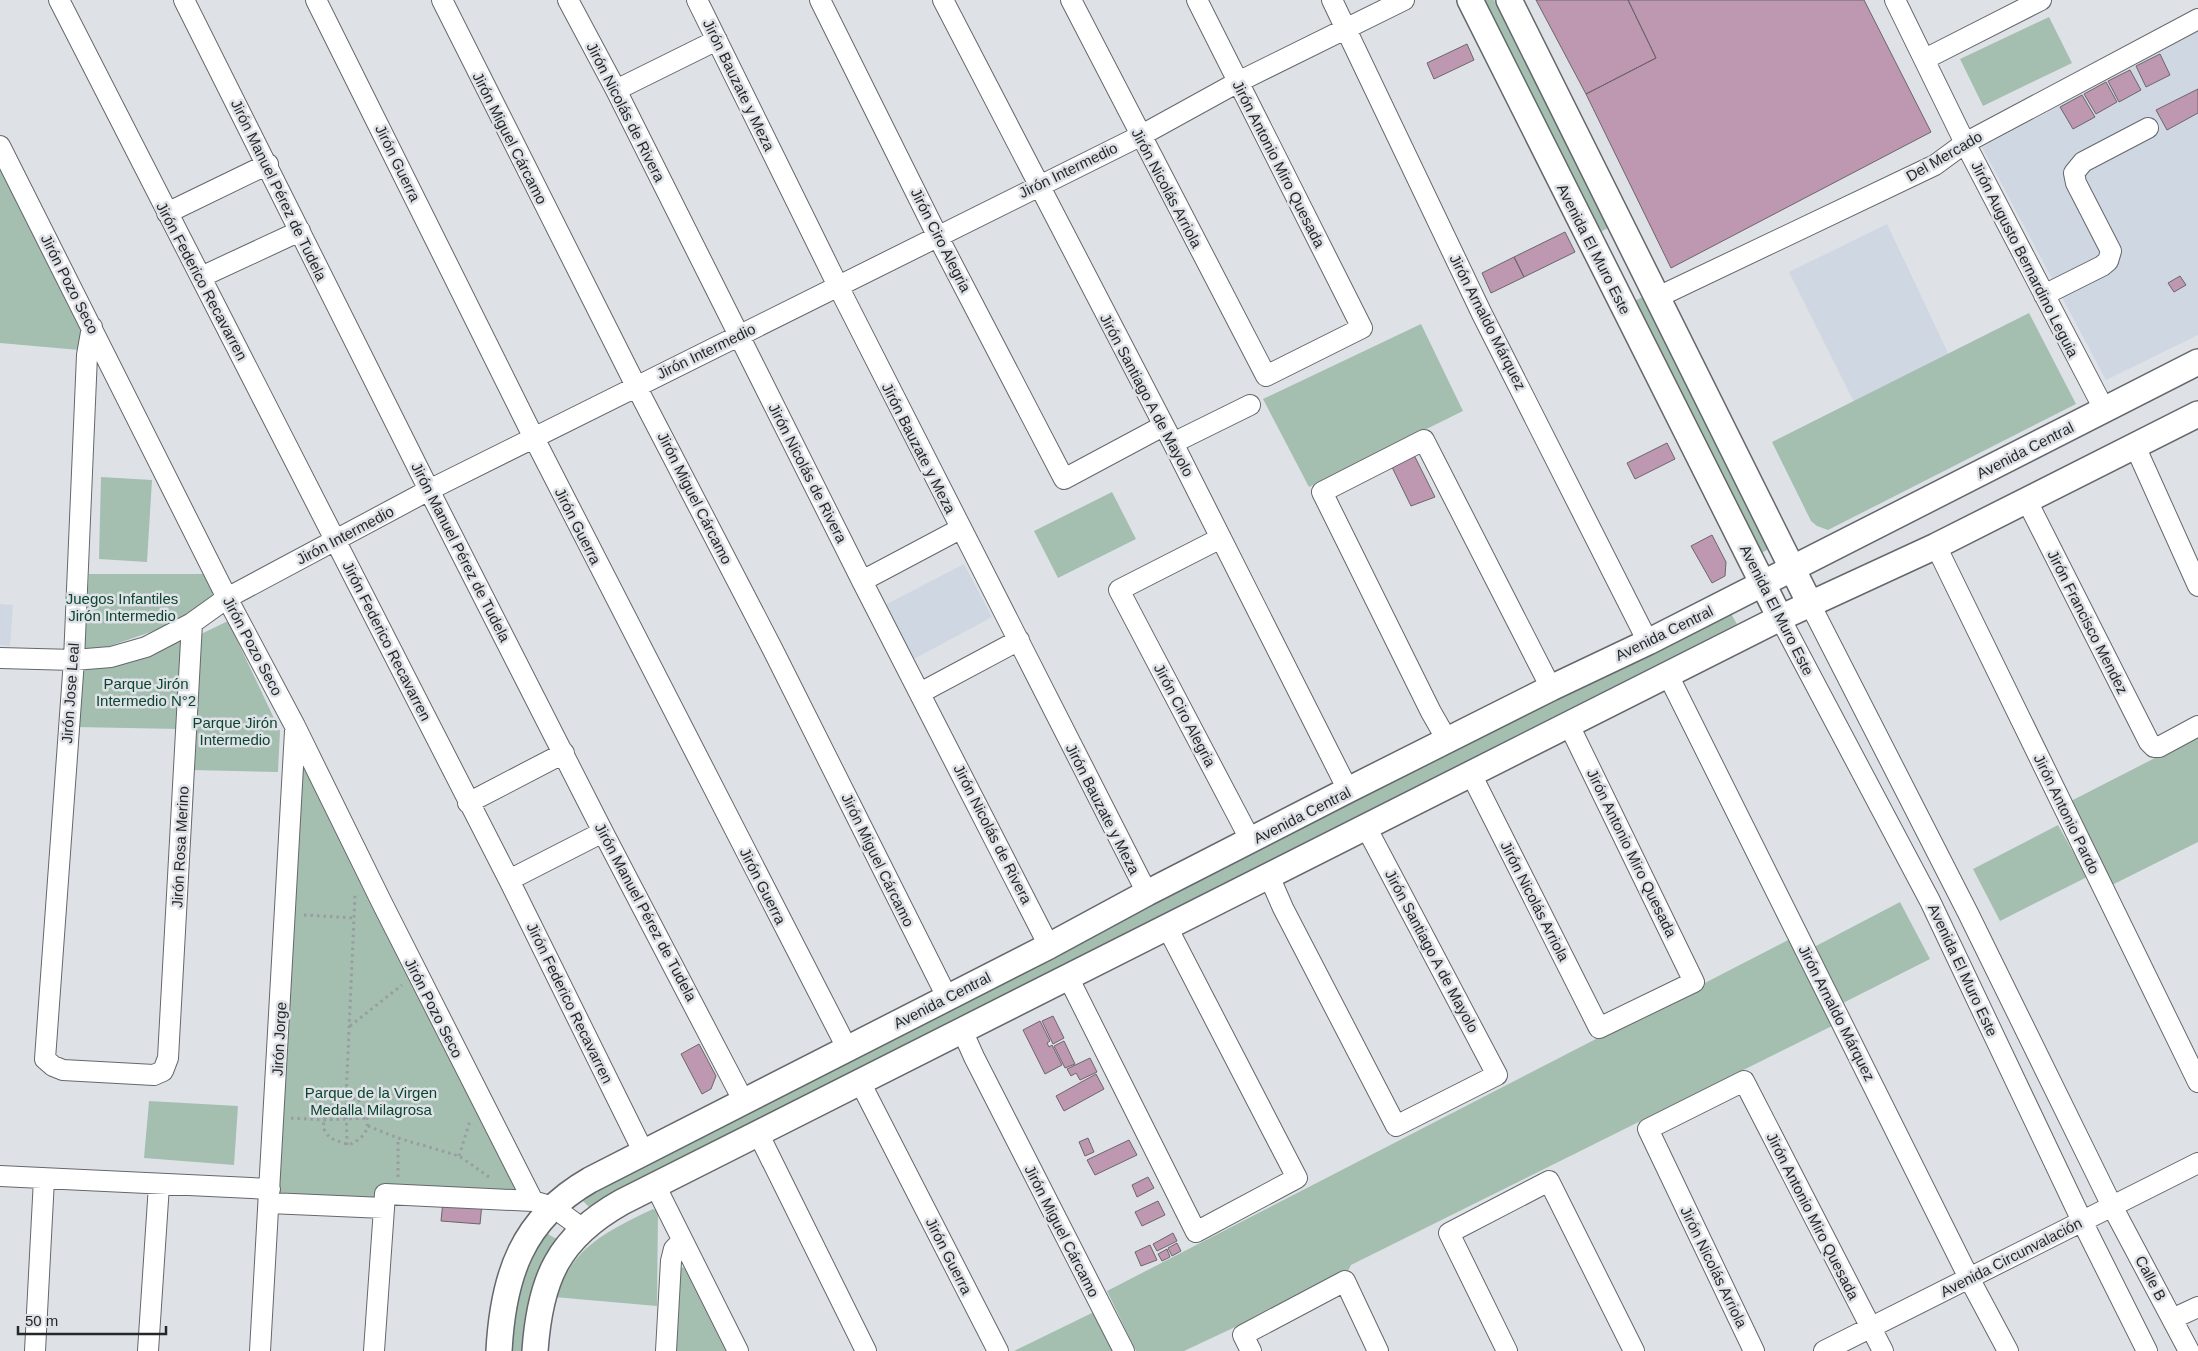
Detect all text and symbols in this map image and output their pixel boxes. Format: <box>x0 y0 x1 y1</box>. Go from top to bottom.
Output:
street label: Jirón Bauzate y Meza <box>700 16 779 154</box>
street label: Jirón Nicolás de Rivera <box>583 39 669 185</box>
street label: Jirón Miguel Cárcamo <box>469 69 551 207</box>
street label: Jirón Antonio Miro Quesada <box>1229 78 1329 251</box>
street label: Jirón Manuel Pérez de Tudela <box>228 97 331 284</box>
street label: Jirón Guerra <box>372 122 424 205</box>
street label: Jirón Nicolás Arriola <box>1128 125 1206 251</box>
street label: Del Mercado <box>1903 127 1985 185</box>
street label: Jirón Intermedio <box>1016 139 1120 201</box>
street label: Jirón Augusto Bernardino Leguia <box>1968 158 2082 360</box>
street label: Avenida El Muro Este <box>1554 181 1634 317</box>
street label: Jirón Ciro Alegria <box>907 185 975 295</box>
street label: Jirón Federico Recavarren <box>153 199 251 363</box>
street label: Jirón Pozo Seco <box>38 231 102 337</box>
street label: Jirón Arnaldo Márquez <box>1446 251 1530 393</box>
street label: Jirón Santiago A de Mayolo <box>1097 311 1197 479</box>
street label: Jirón Intermedio <box>654 320 758 382</box>
street label: Jirón Bauzate y Meza <box>879 380 960 517</box>
street label: Jirón Nicolás de Rivera <box>765 400 851 546</box>
street label: Avenida Central <box>1974 418 2076 482</box>
street label: Jirón Miguel Cárcamo <box>654 429 736 567</box>
street label: Jirón Manuel Pérez de Tudela <box>408 459 514 645</box>
street label: Jirón Guerra <box>552 485 605 568</box>
street label: Jirón Intermedio <box>294 502 396 568</box>
street label: Avenida El Muro Este <box>1737 542 1817 678</box>
street label: Jirón Francisco Mendez <box>2044 547 2132 697</box>
street label: Jirón Federico Recavarren <box>339 558 435 724</box>
park label: Juegos Infantiles Jirón Intermedio <box>66 590 178 624</box>
street label: Jirón Pozo Seco <box>220 594 286 698</box>
street label: Avenida Central <box>1612 602 1716 664</box>
street label: Jirón Jose Leal <box>58 642 82 744</box>
street label: Jirón Ciro Alegria <box>1151 661 1220 770</box>
park label: Parque Jirón Intermedio N°2 <box>96 675 196 709</box>
park label: Parque Jirón Intermedio <box>192 714 278 748</box>
street label: Jirón Bauzate y Meza <box>1063 741 1144 878</box>
street label: Jirón Antonio Pardo <box>2031 751 2103 877</box>
street label: Jirón Nicolás de Rivera <box>950 761 1036 907</box>
street label: Jirón Antonio Miro Quesada <box>1584 766 1680 941</box>
street label: Avenida Central <box>1251 783 1353 847</box>
street label: Jirón Rosa Merino <box>168 786 192 908</box>
street label: Jirón Miguel Cárcamo <box>838 791 918 929</box>
street label: Jirón Manuel Pérez de Tudela <box>592 820 701 1005</box>
street label: Jirón Nicolás Arriola <box>1497 838 1573 964</box>
street label: Jirón Guerra <box>737 845 790 928</box>
street label: Jirón Santiago A de Mayolo <box>1382 867 1482 1035</box>
street label: Avenida El Muro Este <box>1925 901 2001 1039</box>
street label: Jirón Federico Recavarren <box>524 920 616 1086</box>
street label: Jirón Arnaldo Márquez <box>1795 942 1879 1084</box>
street label: Jirón Pozo Seco <box>402 955 466 1061</box>
street label: Avenida Central <box>891 968 993 1032</box>
street label: Jirón Jorge <box>269 1002 289 1076</box>
park label: Parque de la Virgen Medalla Milagrosa <box>305 1084 437 1118</box>
street label: Jirón Antonio Miro Quesada <box>1763 1130 1863 1303</box>
street label: Jirón Miguel Cárcamo <box>1021 1162 1103 1300</box>
street label: Jirón Nicolás Arriola <box>1677 1204 1751 1331</box>
street label: Avenida Circunvalación <box>1937 1214 2085 1300</box>
street label: Jirón Guerra <box>923 1215 976 1298</box>
street label: Calle B <box>2132 1253 2170 1303</box>
scale bar <box>18 1304 165 1336</box>
text: 50 m <box>25 1312 58 1329</box>

